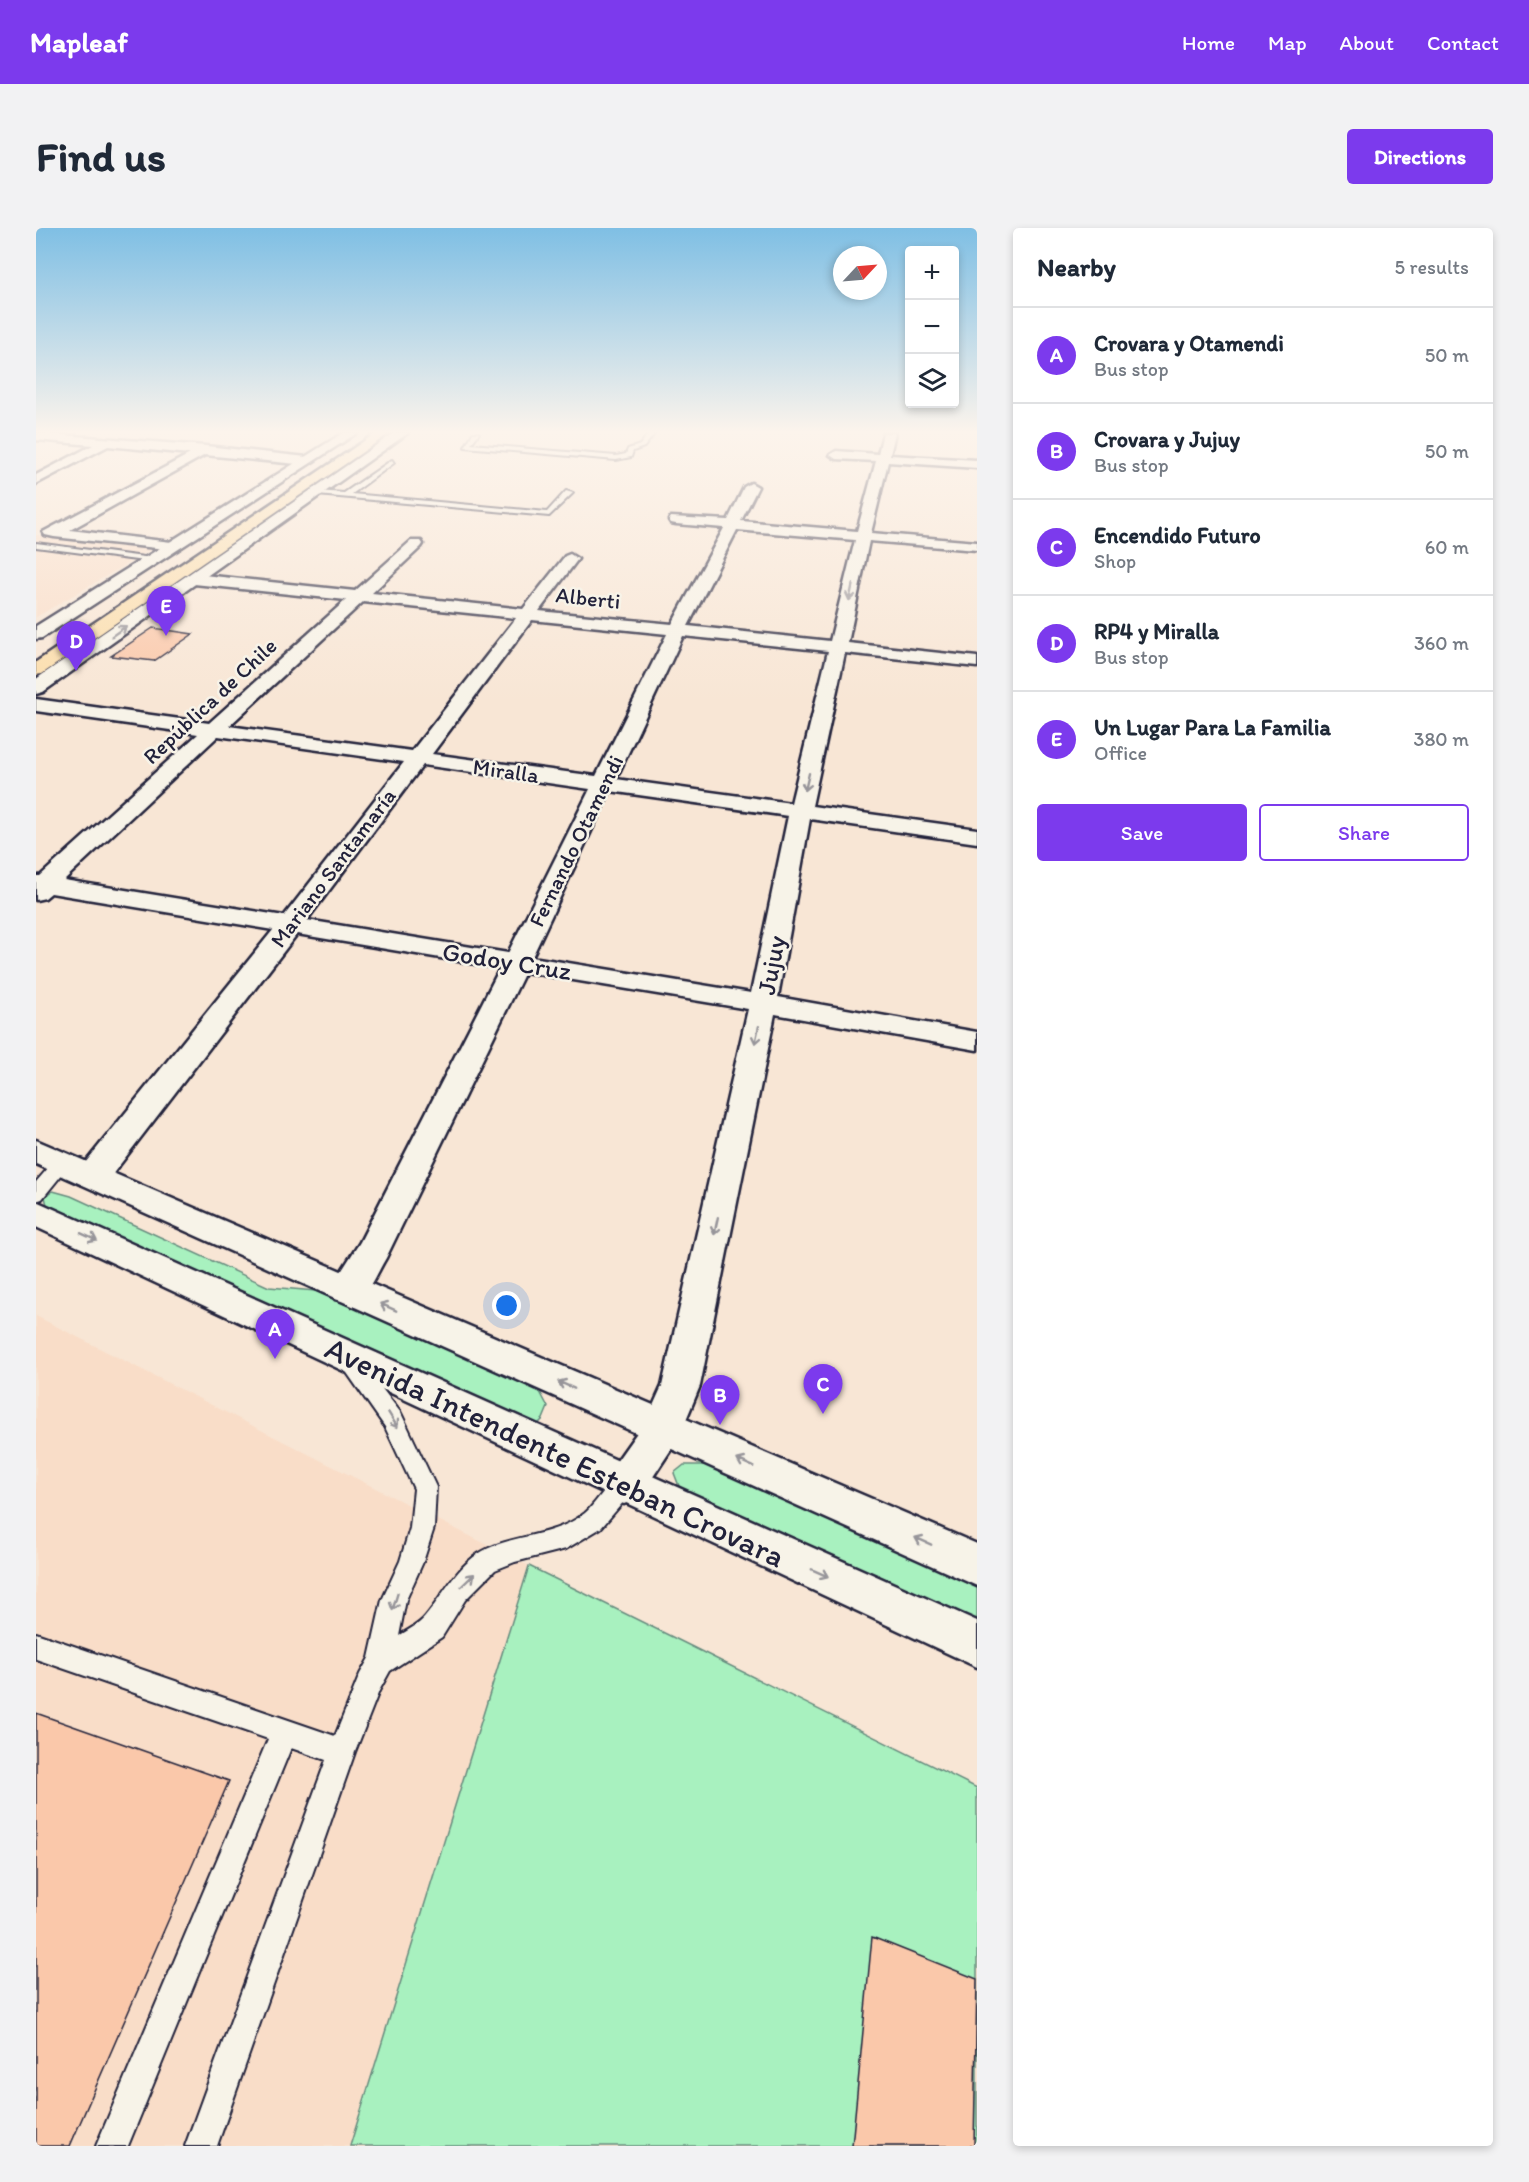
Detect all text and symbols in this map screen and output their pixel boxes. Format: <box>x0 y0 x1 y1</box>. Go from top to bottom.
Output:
text: Mapleaf <box>30 25 128 59</box>
text: Home <box>1182 30 1235 55</box>
text: Map <box>1268 30 1307 55</box>
text: About <box>1340 30 1394 55</box>
text: Contact <box>1427 30 1499 55</box>
button: Directions <box>1347 129 1493 184</box>
text: Find us <box>36 131 166 182</box>
north arrow <box>833 246 887 300</box>
map controls <box>905 246 959 408</box>
button: + <box>905 246 959 300</box>
text: Nearby <box>1037 251 1116 283</box>
text: 5 results <box>1395 255 1469 279</box>
button: − <box>905 300 959 354</box>
text: Crovara y Otamendi <box>1094 330 1284 357</box>
text: A <box>1050 343 1063 367</box>
text: 50 m <box>1425 343 1469 367</box>
button: layers <box>905 354 959 408</box>
text: Bus stop <box>1094 357 1169 381</box>
text: Crovara y Jujuy <box>1094 426 1240 453</box>
text: B <box>1050 439 1063 463</box>
text: 50 m <box>1425 439 1469 463</box>
text: Bus stop <box>1094 453 1169 477</box>
text: Encendido Futuro <box>1094 522 1261 549</box>
text: C <box>1050 535 1063 559</box>
text: 60 m <box>1425 535 1469 559</box>
text: Shop <box>1094 549 1136 573</box>
street label: Alberti <box>554 581 622 615</box>
one-way arrow <box>845 582 856 601</box>
pin: E <box>146 586 186 636</box>
text: RP4 y Miralla <box>1094 618 1219 645</box>
pin: D <box>56 622 96 671</box>
one-way arrow <box>110 625 126 637</box>
text: D <box>1050 631 1063 655</box>
text: 360 m <box>1414 631 1469 655</box>
street label: República de Chile <box>138 632 282 770</box>
text: Bus stop <box>1094 645 1169 669</box>
text: Un Lugar Para La Familia <box>1094 714 1331 741</box>
text: E <box>1051 727 1062 751</box>
text: 380 m <box>1414 727 1469 751</box>
text: Office <box>1094 741 1147 765</box>
street label: Fernando Otamendi <box>523 751 629 931</box>
street label: Miralla <box>471 753 541 789</box>
one-way arrow <box>801 772 813 791</box>
street label: Mariano Santamaría <box>264 783 402 953</box>
button: Save <box>1037 804 1247 861</box>
button: Share <box>1259 804 1469 861</box>
street label: Jujuy <box>750 933 792 997</box>
street label: Godoy Cruz <box>440 935 574 987</box>
one-way arrow <box>750 1025 762 1044</box>
one-way arrow <box>709 1216 721 1235</box>
one-way arrow <box>80 1232 98 1244</box>
your location <box>492 1291 521 1320</box>
one-way arrow <box>379 1300 397 1312</box>
pin: A <box>256 1310 294 1359</box>
street label: Avenida Intendente Esteban Crovara <box>319 1329 791 1575</box>
pin: C <box>804 1364 842 1414</box>
pin: B <box>700 1376 740 1425</box>
one-way arrow <box>558 1378 576 1390</box>
one-way arrow <box>387 1411 399 1428</box>
one-way arrow <box>736 1457 754 1468</box>
one-way arrow <box>915 1535 933 1546</box>
one-way arrow <box>810 1568 828 1579</box>
one-way arrow <box>460 1573 475 1587</box>
one-way arrow <box>389 1592 400 1611</box>

